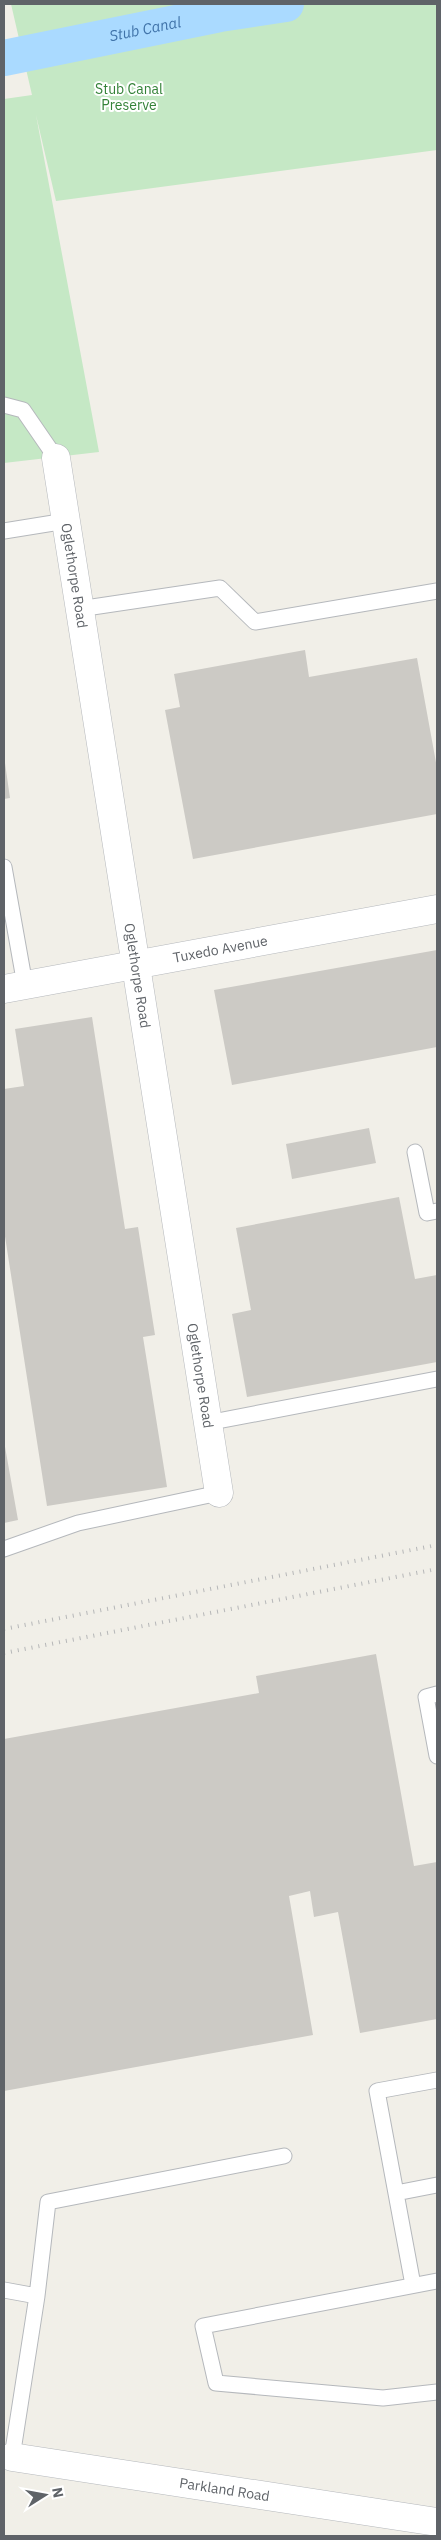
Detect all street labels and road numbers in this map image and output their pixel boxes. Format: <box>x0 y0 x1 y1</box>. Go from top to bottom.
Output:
street label: Oglethorpe Road <box>57 522 92 629</box>
street label: Oglethorpe Road <box>120 922 155 1029</box>
street label: Tuxedo Avenue <box>172 931 269 967</box>
street label: Oglethorpe Road <box>183 1322 218 1429</box>
street label: Parkland Road <box>178 2474 271 2505</box>

